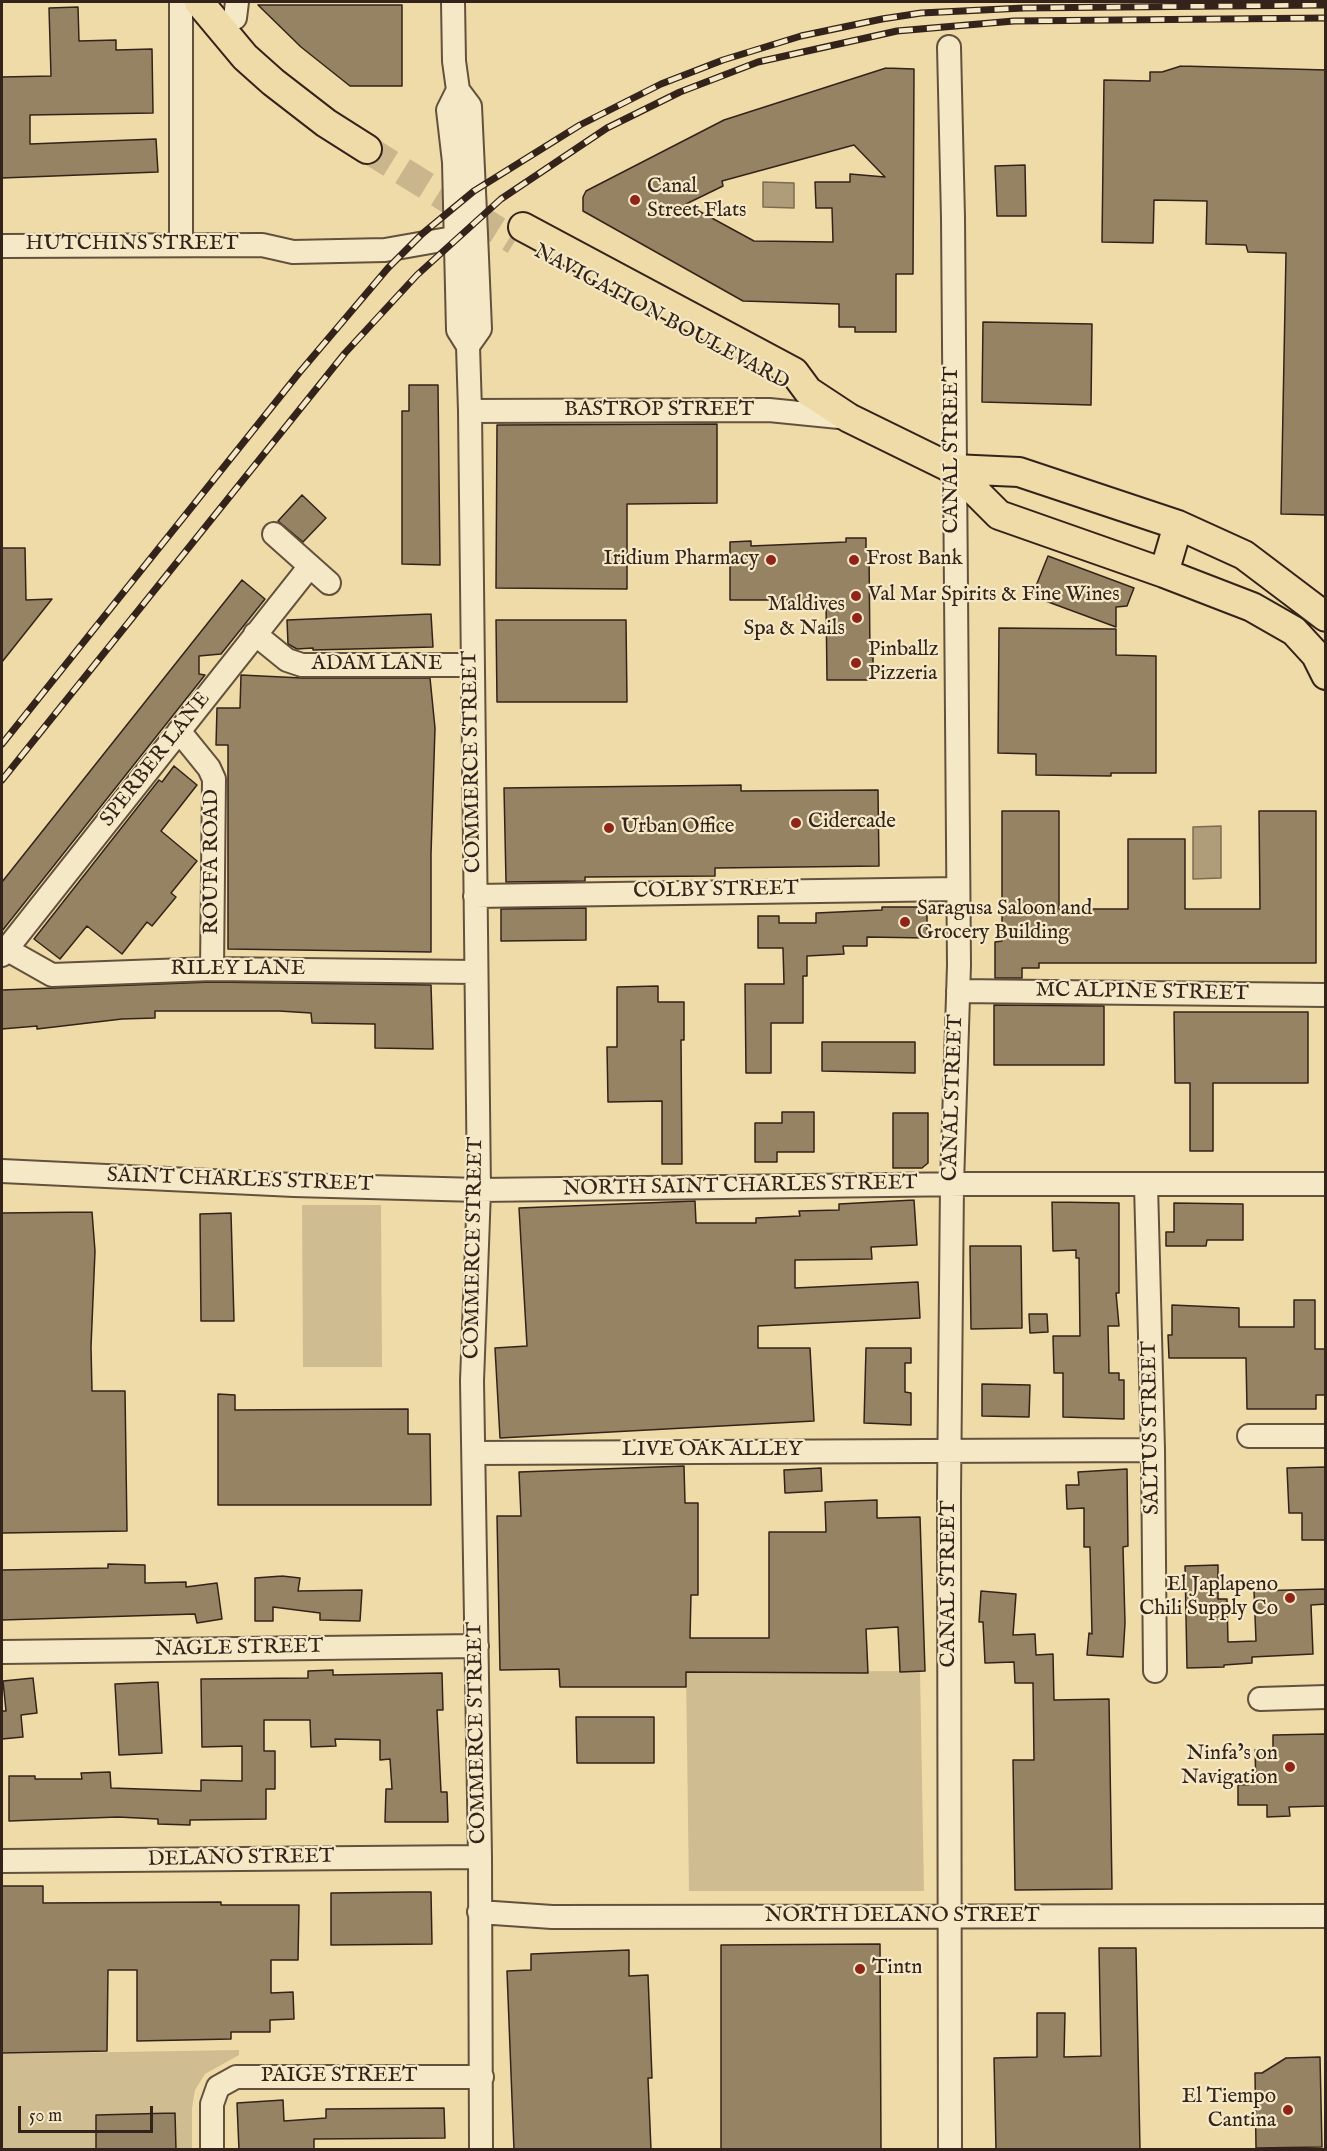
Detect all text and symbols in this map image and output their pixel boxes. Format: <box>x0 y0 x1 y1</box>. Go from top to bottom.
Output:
place label: Canal Street Flats <box>647 175 747 225</box>
marker: Canal Street Flats <box>628 193 642 207</box>
street label: HUTCHINS STREET <box>25 232 239 258</box>
street label: NAVIGATION BOULEVARD <box>529 240 793 396</box>
street label: CANAL STREET <box>940 367 966 533</box>
street label: BASTROP STREET <box>564 398 754 424</box>
place label: Iridium Pharmacy <box>604 547 759 573</box>
place label: Frost Bank <box>866 547 963 573</box>
marker: Iridium Pharmacy <box>764 553 778 567</box>
marker: Frost Bank <box>847 553 861 567</box>
place label: Val Mar Spirits & Fine Wines <box>868 583 1120 609</box>
marker: Val Mar Spirits & Fine Wines <box>849 589 863 603</box>
place label: Maldives Spa & Nails <box>743 593 845 643</box>
marker: Maldives Spa & Nails <box>850 611 864 625</box>
place label: Pinballz Pizzeria <box>868 638 938 688</box>
street label: COMMERCE STREET <box>458 651 488 873</box>
street label: ADAM LANE <box>312 652 442 678</box>
marker: Pinballz Pizzeria <box>849 656 863 670</box>
street label: SPERBER LANE <box>96 688 216 832</box>
street label: ROUFA ROAD <box>200 789 226 935</box>
place label: Cidercade <box>808 810 896 836</box>
place label: Urban Office <box>621 815 735 841</box>
marker: Cidercade <box>789 816 803 830</box>
marker: Urban Office <box>602 821 616 835</box>
street label: COLBY STREET <box>633 877 799 905</box>
place label: Saragusa Saloon and Grocery Building <box>917 897 1092 947</box>
marker: Saragusa Saloon and Grocery Building <box>898 915 912 929</box>
street label: RILEY LANE <box>171 957 305 983</box>
street label: MC ALPINE STREET <box>1035 979 1249 1007</box>
street label: CANAL STREET <box>938 1014 970 1182</box>
street label: COMMERCE STREET <box>460 1137 490 1359</box>
street label: SAINT CHARLES STREET <box>106 1164 374 1198</box>
street label: NORTH SAINT CHARLES STREET <box>562 1171 918 1203</box>
street label: SALTUS STREET <box>1138 1341 1166 1515</box>
street label: LIVE OAK ALLEY <box>622 1438 802 1464</box>
street label: CANAL STREET <box>937 1501 963 1667</box>
place label: El Japlapeno Chili Supply Co <box>1139 1573 1278 1623</box>
marker: El Japlapeno Chili Supply Co <box>1283 1591 1297 1605</box>
street label: COMMERCE STREET <box>463 1622 493 1844</box>
street label: NAGLE STREET <box>154 1635 324 1663</box>
place label: Ninfa’s on Navigation <box>1181 1742 1278 1792</box>
marker: Ninfa’s on Navigation <box>1283 1760 1297 1774</box>
street label: DELANO STREET <box>148 1845 334 1873</box>
street label: NORTH DELANO STREET <box>764 1904 1040 1930</box>
place label: Tintn <box>872 1956 922 1982</box>
marker: Tintn <box>853 1962 867 1976</box>
street label: PAIGE STREET <box>261 2064 417 2090</box>
place label: El Tiempo Cantina <box>1182 2085 1276 2135</box>
scale bar <box>21 2094 156 2132</box>
marker: El Tiempo Cantina <box>1281 2103 1295 2117</box>
text: 50 m <box>29 2105 62 2128</box>

